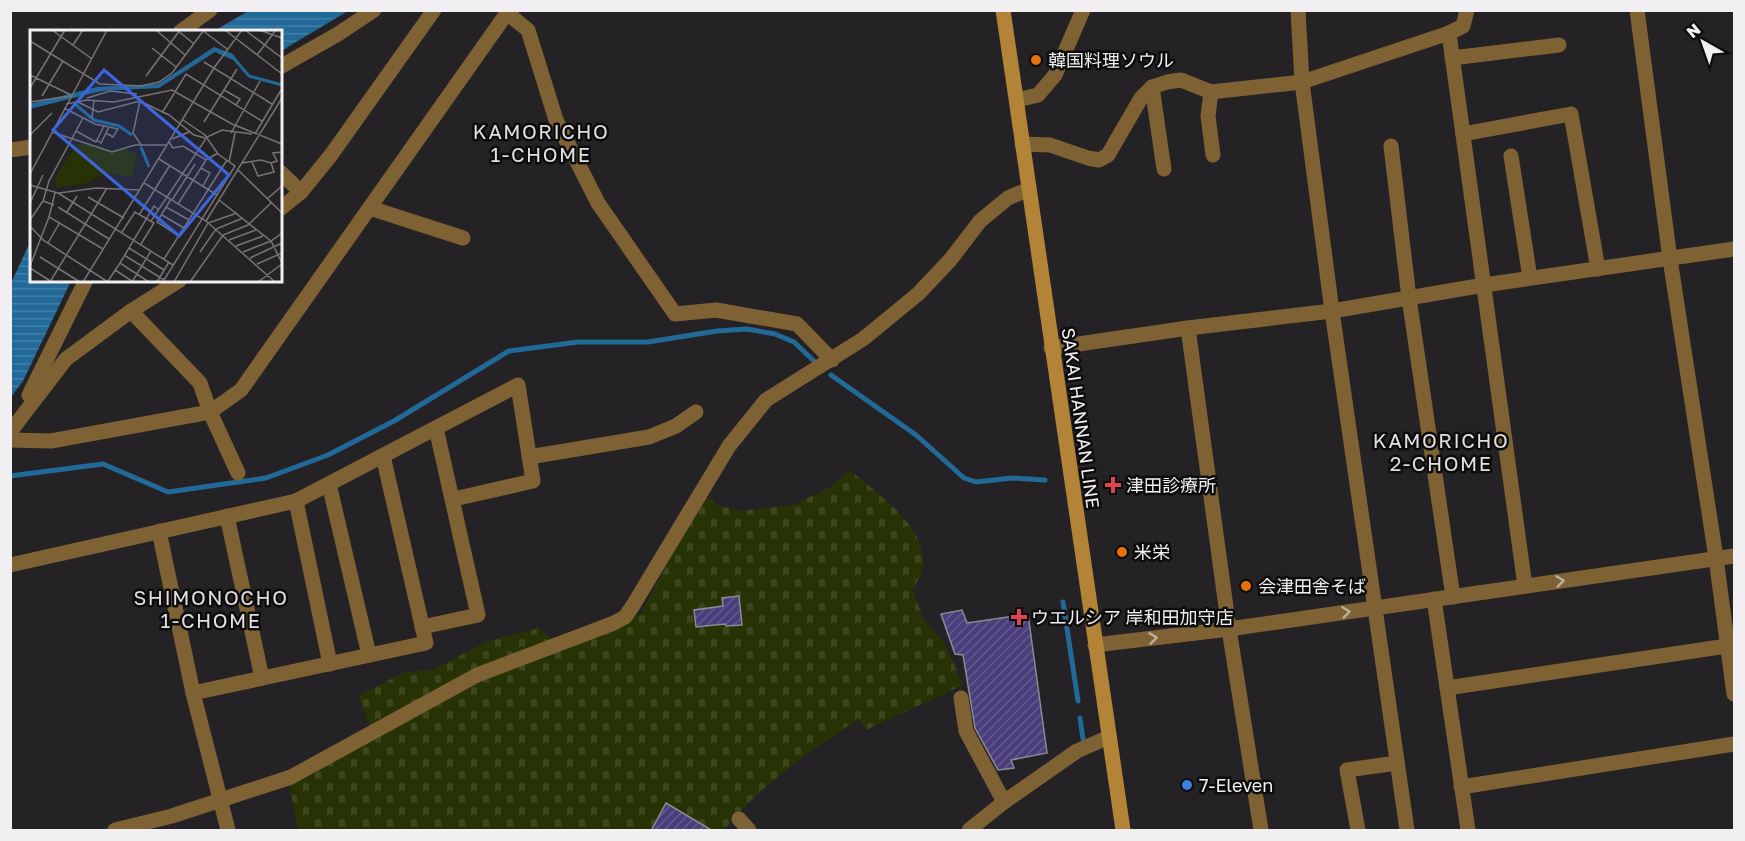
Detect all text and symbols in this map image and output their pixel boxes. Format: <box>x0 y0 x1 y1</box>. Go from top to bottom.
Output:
north arrow <box>1673 12 1733 72</box>
text: N <box>1682 19 1704 42</box>
inset map <box>30 30 282 282</box>
place label: 韓国料理ソウル <box>1048 49 1174 71</box>
marker: 韓国料理ソウル <box>1029 53 1043 67</box>
district label: KAMORICHO 1-CHOME <box>473 119 609 166</box>
street label: SAKAI HANNAN LINE <box>1057 326 1105 510</box>
district label: KAMORICHO 2-CHOME <box>1373 428 1509 475</box>
place label: 津田診療所 <box>1126 474 1216 496</box>
marker: 津田診療所 <box>1104 476 1122 494</box>
place label: 米栄 <box>1134 541 1170 563</box>
marker: 米栄 <box>1115 545 1129 559</box>
place label: 会津田舎そば <box>1258 575 1366 597</box>
one-way arrow <box>1555 576 1565 588</box>
marker: 会津田舎そば <box>1239 579 1253 593</box>
district label: SHIMONOCHO 1-CHOME <box>134 585 288 632</box>
place label: ウエルシア 岸和田加守店 <box>1031 606 1234 628</box>
one-way arrow <box>1342 607 1351 619</box>
marker: ウエルシア 岸和田加守店 <box>1012 610 1026 624</box>
one-way arrow <box>1148 632 1158 645</box>
place label: 7-Eleven <box>1199 774 1273 796</box>
marker: 7-Eleven <box>1180 778 1194 792</box>

